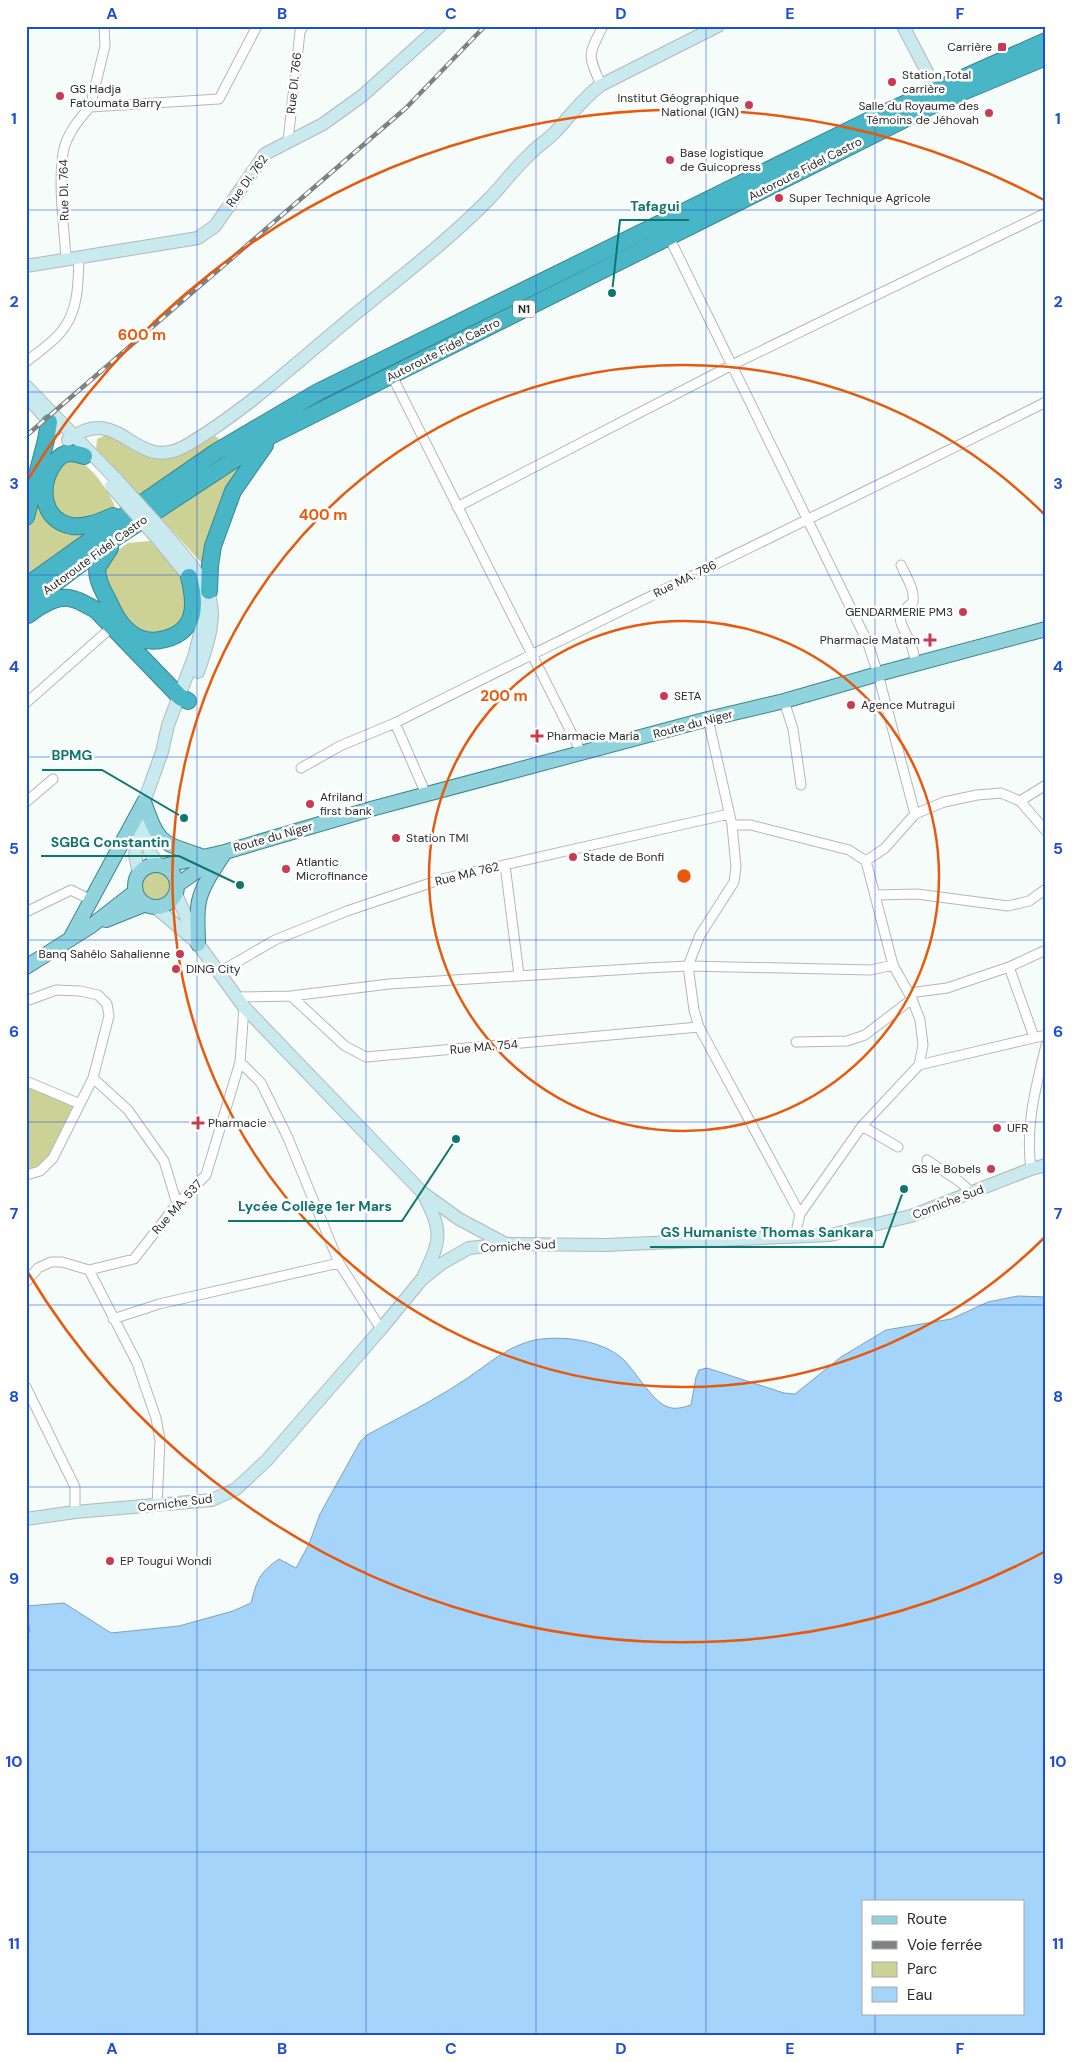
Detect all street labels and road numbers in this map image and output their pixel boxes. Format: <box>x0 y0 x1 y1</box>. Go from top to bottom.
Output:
street label: Rue DI. 766 <box>283 51 305 115</box>
street label: Autoroute Fidel Castro <box>745 133 865 205</box>
street label: Rue DI. 762 <box>223 152 271 210</box>
street label: Rue DI. 764 <box>55 159 73 221</box>
road number: N1 <box>513 300 535 318</box>
street label: Autoroute Fidel Castro <box>383 314 503 386</box>
street label: Autoroute Fidel Castro <box>40 512 150 598</box>
street label: Rue MA. 786 <box>651 557 719 601</box>
street label: Route du Niger <box>651 706 735 742</box>
street label: Route du Niger <box>231 818 315 856</box>
street label: Rue MA 762 <box>433 858 501 890</box>
street label: Rue MA. 754 <box>449 1036 519 1058</box>
street label: Rue MA. 537 <box>148 1176 206 1238</box>
street label: Corniche Sud <box>910 1181 986 1223</box>
street label: Corniche Sud <box>480 1236 556 1256</box>
street label: Corniche Sud <box>137 1490 213 1516</box>

